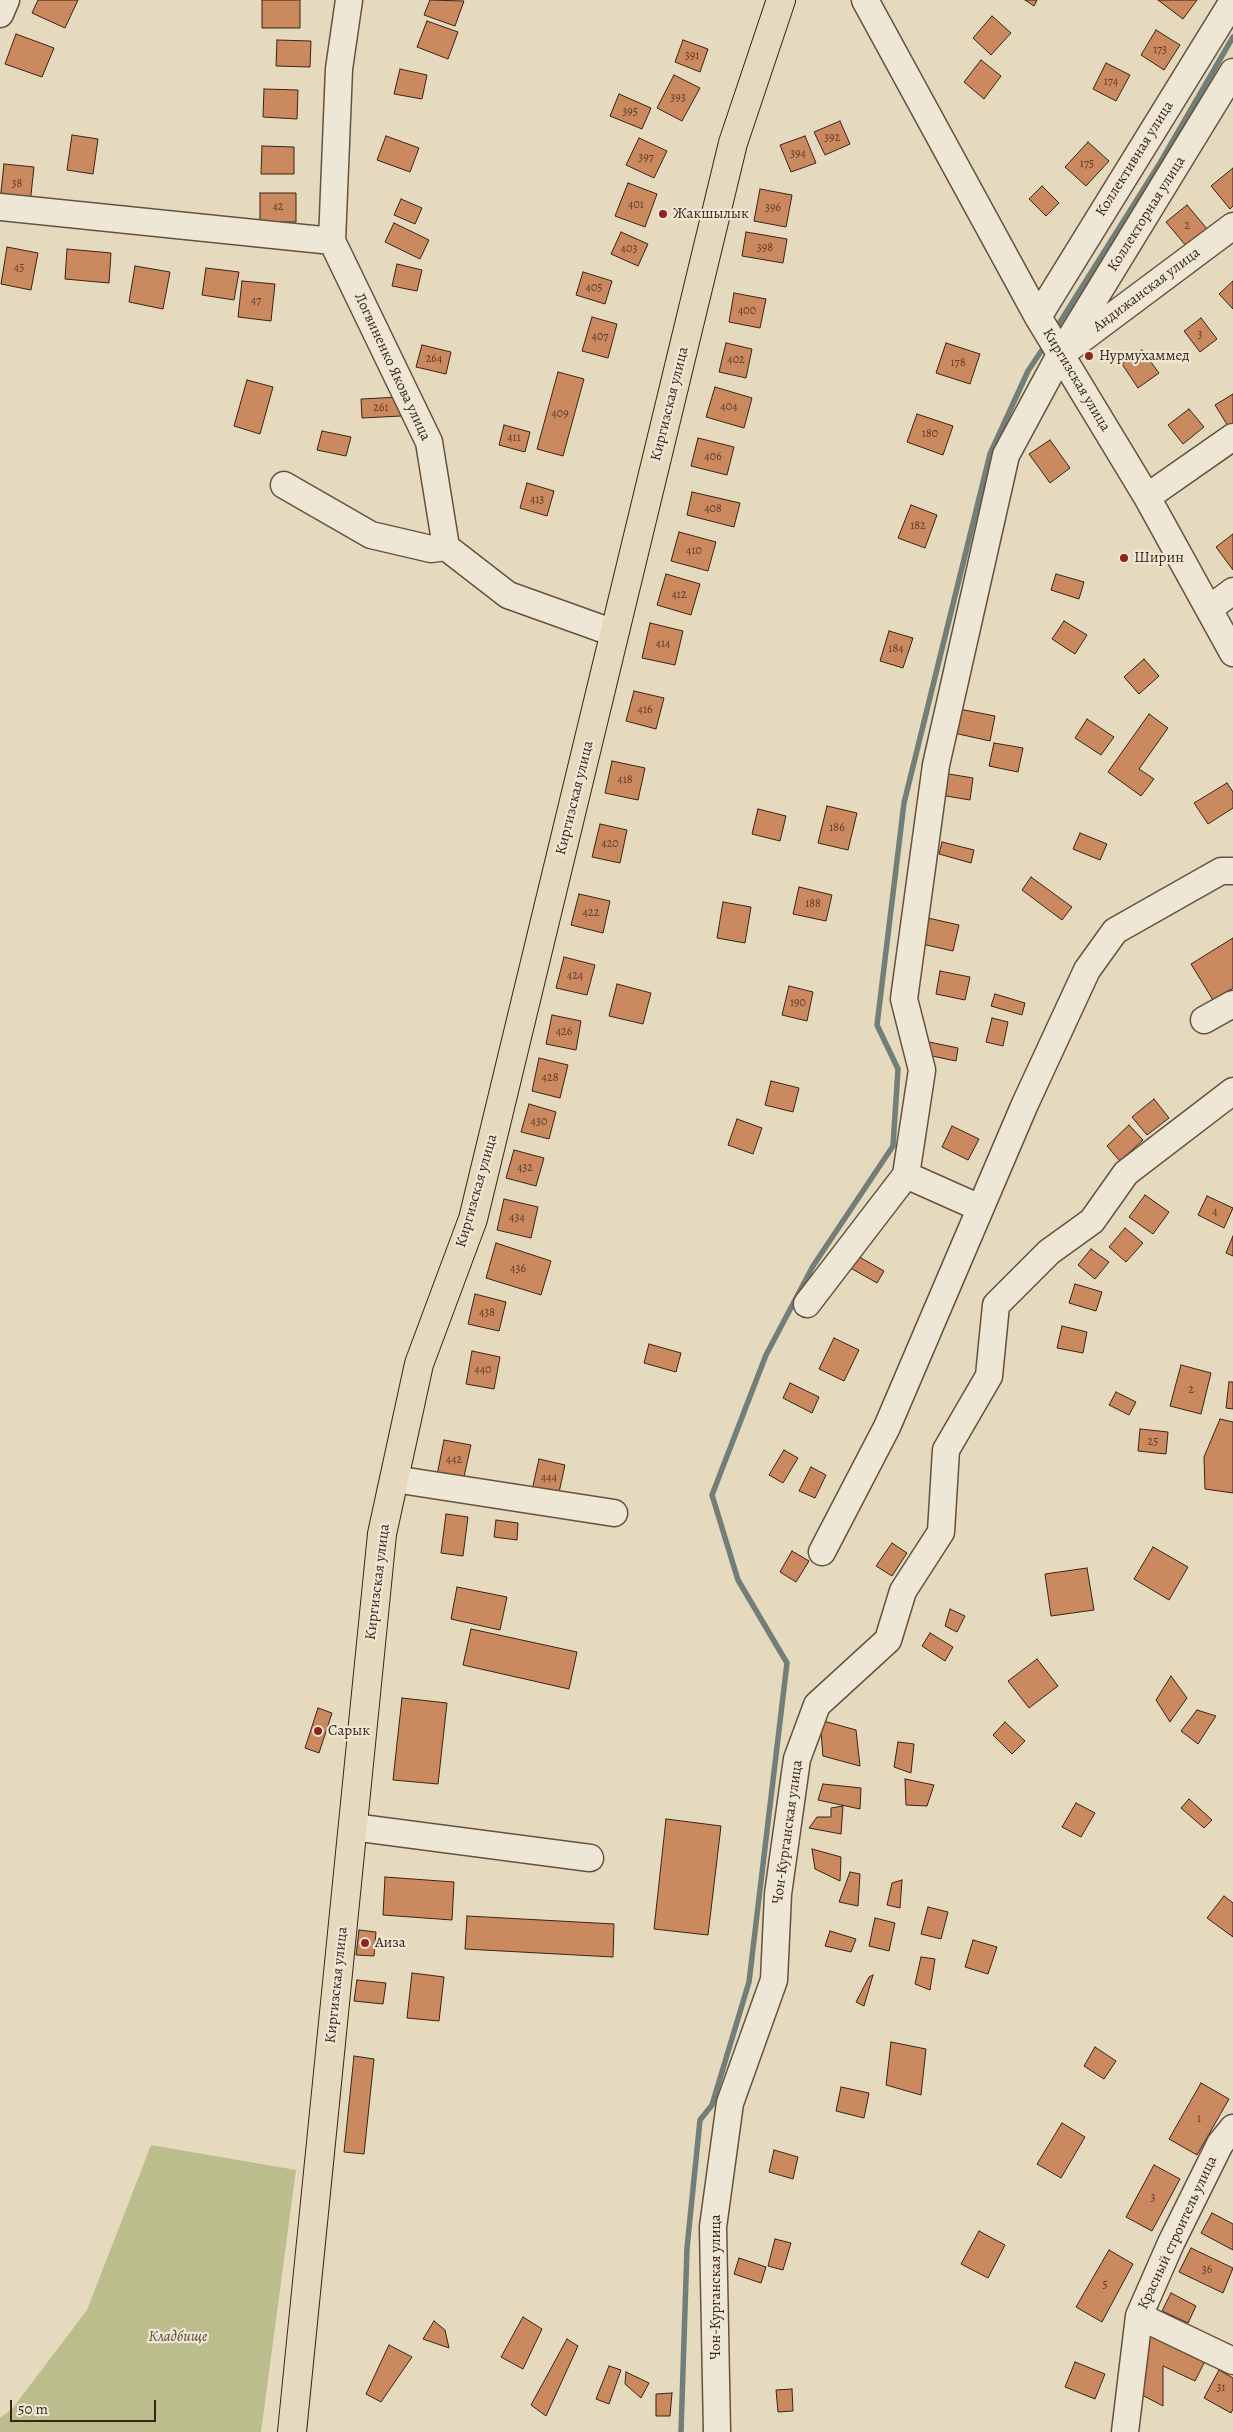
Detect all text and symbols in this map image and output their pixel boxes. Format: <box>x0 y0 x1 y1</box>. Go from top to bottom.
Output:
house number: 173 <box>1153 43 1167 57</box>
house number: 391 <box>685 49 699 63</box>
house number: 174 <box>1104 75 1118 89</box>
house number: 393 <box>670 91 686 105</box>
street label: Коллективная улица <box>1092 98 1178 220</box>
house number: 395 <box>622 105 638 119</box>
house number: 392 <box>824 131 840 145</box>
house number: 394 <box>790 147 806 161</box>
house number: 397 <box>638 151 654 165</box>
street label: Коллекторная улица <box>1104 153 1190 275</box>
house number: 175 <box>1080 157 1094 171</box>
house number: 38 <box>12 177 22 191</box>
house number: 401 <box>628 198 644 212</box>
house number: 42 <box>272 200 284 214</box>
house number: 396 <box>765 201 781 215</box>
place label: Жакшылык <box>673 205 749 223</box>
marker: Жакшылык <box>657 208 669 220</box>
house number: 2 <box>1184 219 1190 233</box>
house number: 398 <box>757 241 773 255</box>
house number: 403 <box>621 242 637 256</box>
street label: Андижанская улица <box>1090 244 1204 336</box>
house number: 45 <box>14 261 24 275</box>
house number: 405 <box>586 281 602 295</box>
street label: Логвиненко Якова улица <box>350 290 434 444</box>
house number: 47 <box>251 294 261 308</box>
house number: 400 <box>738 304 756 318</box>
street label: Киргизская улица <box>1038 325 1114 435</box>
house number: 3 <box>1198 328 1202 342</box>
house number: 407 <box>592 330 608 344</box>
street label: Киргизская улица <box>647 345 693 463</box>
place label: Нурмухаммед <box>1099 347 1190 365</box>
marker: Нурмухаммед <box>1083 350 1095 362</box>
house number: 264 <box>426 352 442 366</box>
house number: 402 <box>727 353 745 367</box>
house number: 178 <box>951 356 965 370</box>
house number: 404 <box>720 400 738 414</box>
house number: 261 <box>373 401 389 415</box>
house number: 409 <box>551 407 569 421</box>
house number: 180 <box>922 427 938 441</box>
house number: 411 <box>507 431 521 445</box>
house number: 406 <box>704 450 722 464</box>
house number: 413 <box>530 493 544 507</box>
house number: 408 <box>704 502 722 516</box>
house number: 182 <box>910 519 926 533</box>
house number: 410 <box>686 544 702 558</box>
place label: Ширин <box>1134 549 1184 567</box>
marker: Ширин <box>1118 552 1130 564</box>
house number: 412 <box>671 588 687 602</box>
house number: 414 <box>656 637 670 651</box>
house number: 184 <box>888 642 904 656</box>
house number: 416 <box>637 703 653 717</box>
street label: Киргизская улица <box>552 739 598 857</box>
house number: 418 <box>617 773 633 787</box>
house number: 186 <box>829 821 845 835</box>
house number: 420 <box>601 837 619 851</box>
house number: 188 <box>805 897 821 911</box>
house number: 422 <box>583 906 599 920</box>
house number: 424 <box>567 969 583 983</box>
house number: 190 <box>790 996 806 1010</box>
house number: 426 <box>556 1025 572 1039</box>
house number: 428 <box>542 1071 558 1085</box>
house number: 430 <box>531 1115 547 1129</box>
street label: Киргизская улица <box>452 1132 502 1250</box>
house number: 432 <box>517 1161 533 1175</box>
house number: 4 <box>1212 1205 1218 1219</box>
house number: 434 <box>509 1211 525 1225</box>
house number: 436 <box>510 1262 526 1276</box>
house number: 438 <box>479 1306 495 1320</box>
house number: 440 <box>474 1363 492 1377</box>
house number: 2 <box>1188 1383 1194 1397</box>
house number: 25 <box>1148 1435 1158 1449</box>
house number: 442 <box>446 1453 462 1467</box>
house number: 444 <box>541 1471 557 1485</box>
street label: Киргизская улица <box>362 1523 394 1641</box>
place label: Сарык <box>328 1722 370 1740</box>
marker: Сарык <box>312 1725 324 1737</box>
street label: Чон-Курганская улица <box>769 1759 807 1905</box>
street label: Киргизская улица <box>322 1926 352 2044</box>
place label: Аиза <box>375 1934 406 1952</box>
marker: Аиза <box>359 1937 371 1949</box>
house number: 1 <box>1197 2112 1201 2126</box>
street label: Красный строитель улица <box>1134 2153 1222 2313</box>
house number: 3 <box>1151 2191 1155 2205</box>
street label: Чон-Курганская улица <box>707 2214 725 2360</box>
house number: 36 <box>1202 2263 1212 2277</box>
house number: 5 <box>1102 2278 1108 2292</box>
park label: Кладбище <box>149 2328 207 2346</box>
house number: 31 <box>1216 2381 1226 2395</box>
scale bar <box>12 2390 159 2422</box>
text: 50 m <box>18 2399 48 2419</box>

